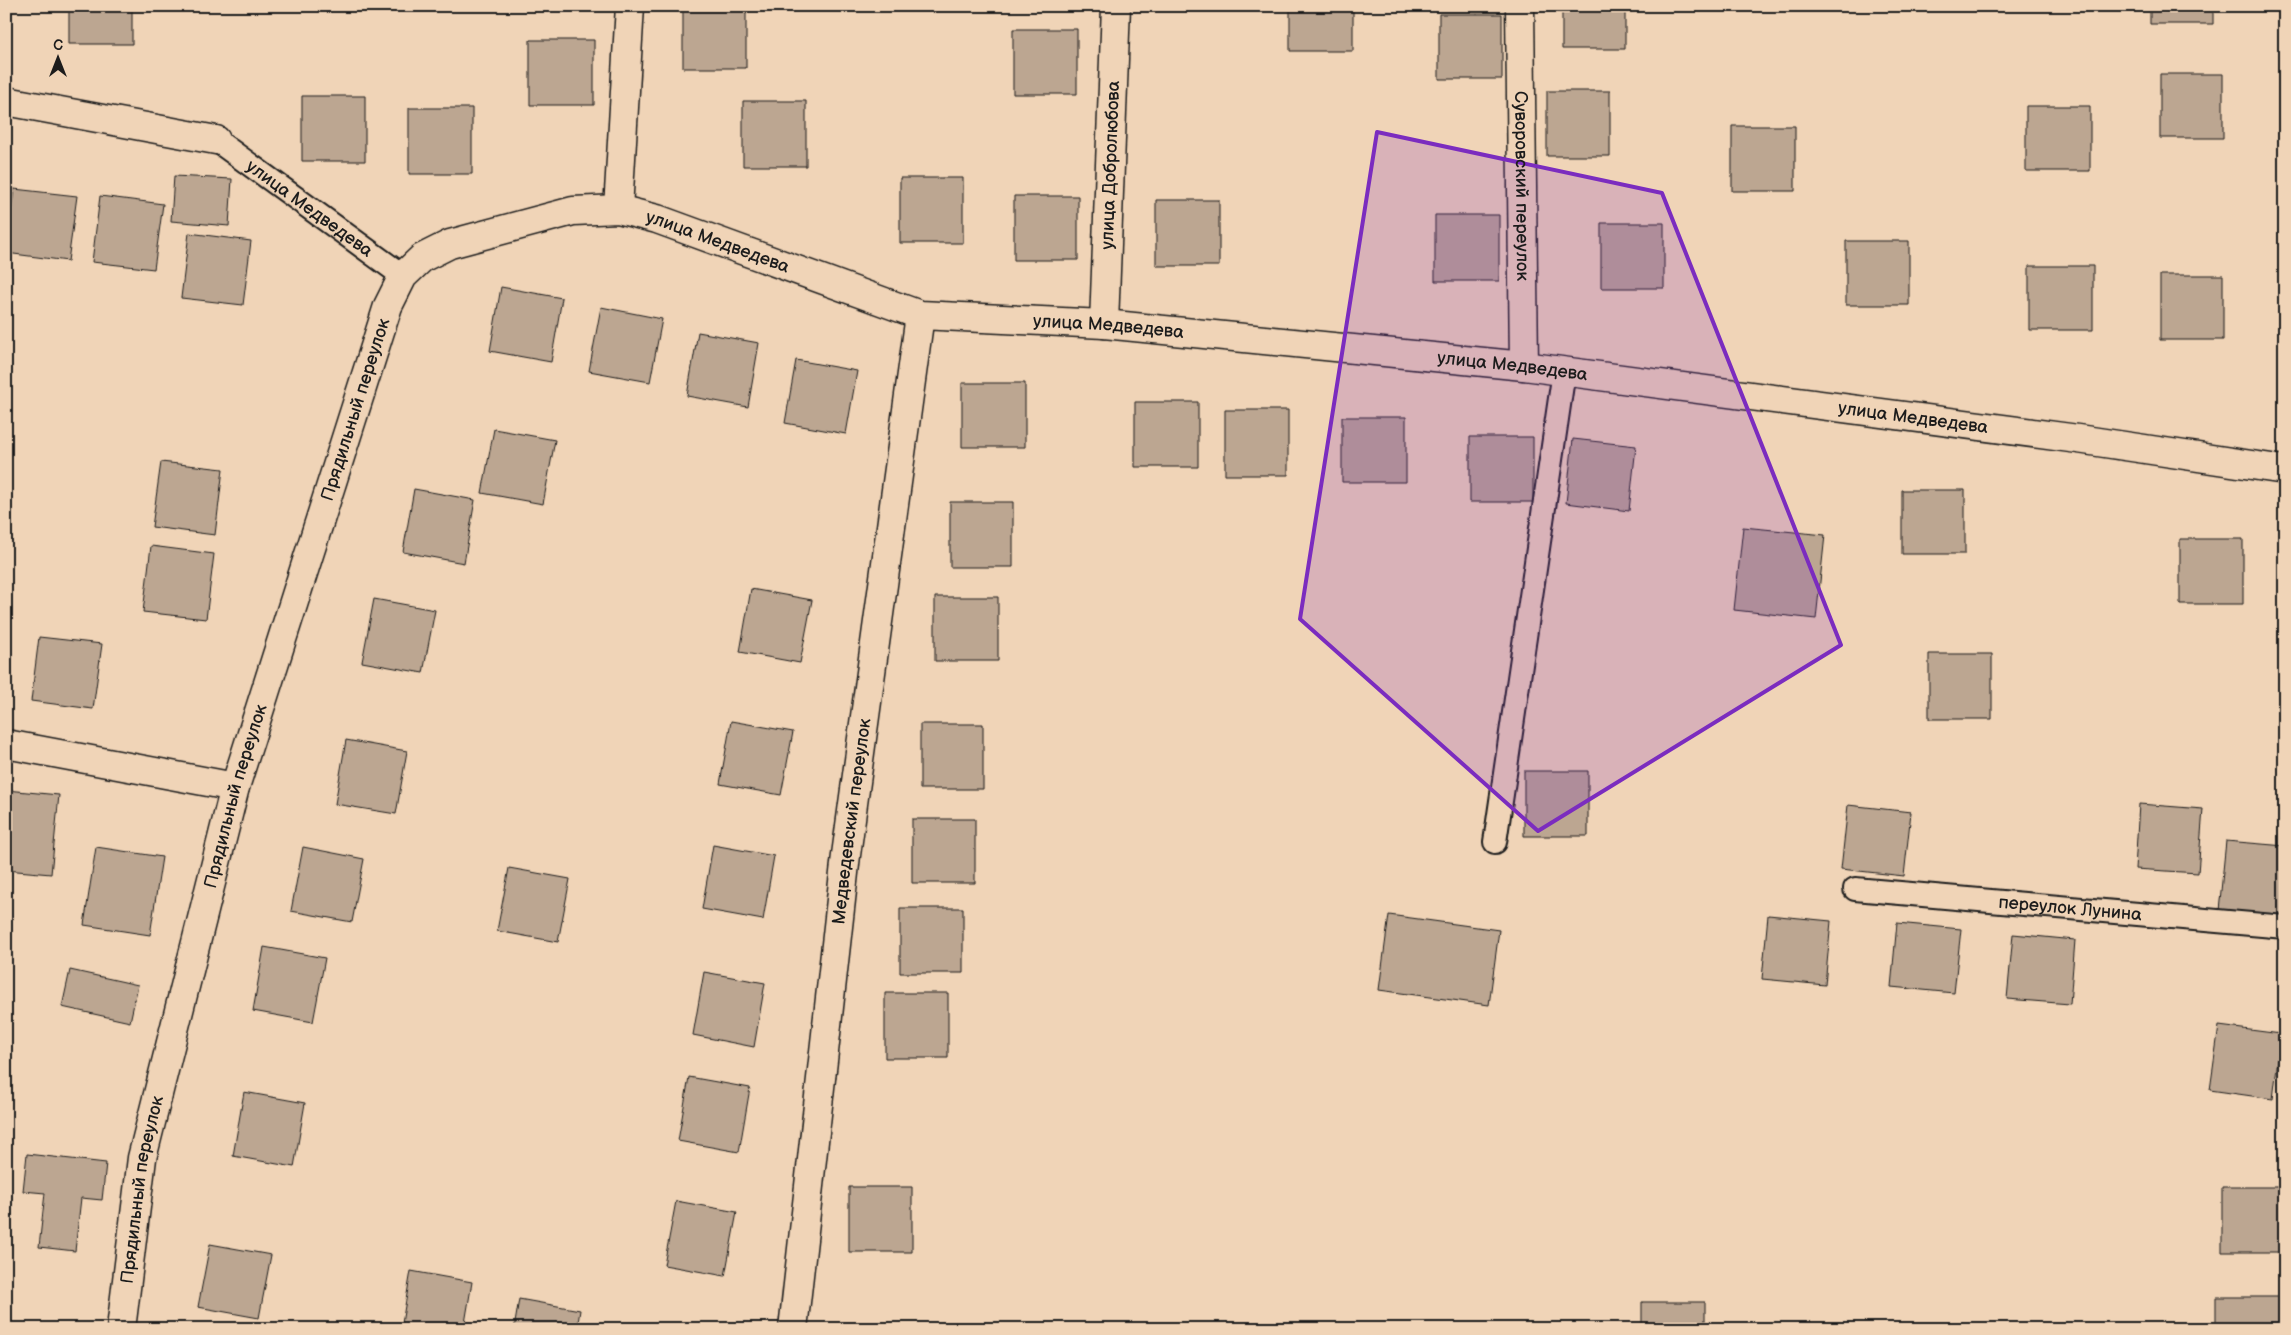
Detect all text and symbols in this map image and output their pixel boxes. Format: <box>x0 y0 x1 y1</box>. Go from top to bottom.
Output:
north arrow <box>32 32 82 82</box>
text: С <box>53 37 63 54</box>
street label: улица Добролюбова <box>1096 80 1124 250</box>
street label: Суворовский переулок <box>1510 91 1534 282</box>
street label: улица Медведева <box>242 155 377 261</box>
street label: улица Медведева <box>644 206 793 277</box>
street label: улица Медведева <box>1033 310 1185 342</box>
street label: Прядильный переулок <box>316 315 394 503</box>
street label: улица Медведева <box>1436 347 1589 385</box>
street label: улица Медведева <box>1837 397 1990 438</box>
street label: Прядильный переулок <box>200 701 271 890</box>
street label: Медведевский переулок <box>828 717 875 926</box>
street label: переулок Лунина <box>1998 891 2143 925</box>
street label: Прядильный переулок <box>116 1093 168 1285</box>

